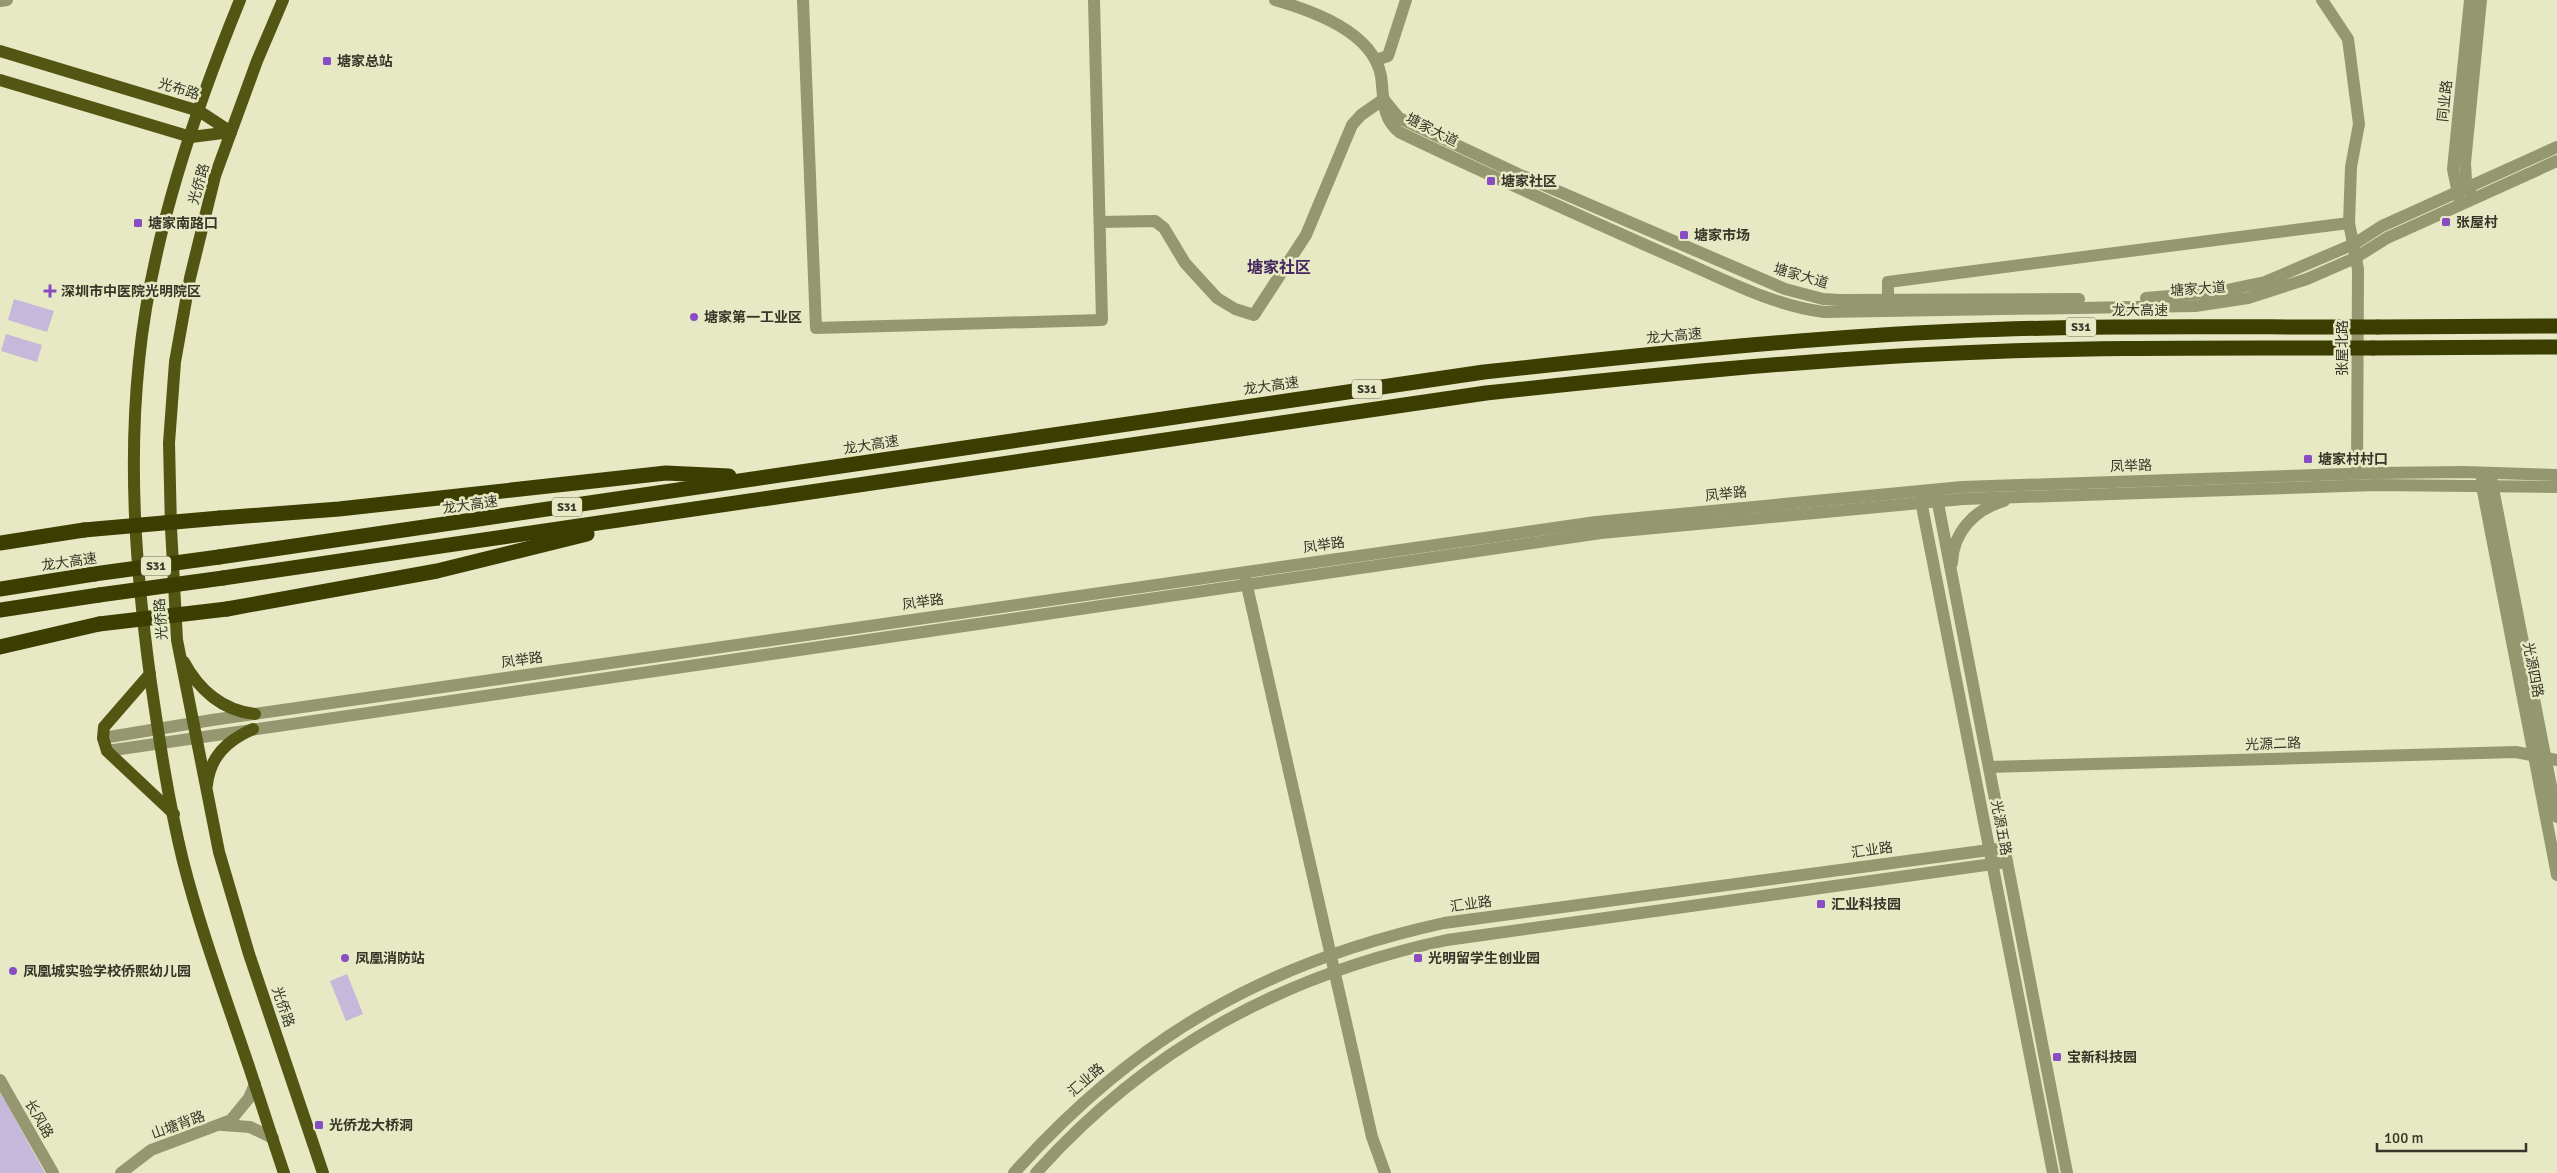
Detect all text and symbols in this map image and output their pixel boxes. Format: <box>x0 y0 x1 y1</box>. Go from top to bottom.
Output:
place label: 塘家总站 <box>337 53 393 70</box>
marker: 塘家总站 <box>321 55 333 67</box>
street label: 光布路 <box>156 75 202 103</box>
street label: 同业路 <box>2434 79 2456 123</box>
street label: 塘家大道 <box>1403 110 1461 150</box>
street label: 光侨路 <box>185 161 213 207</box>
place label: 塘家社区 <box>1501 173 1557 190</box>
marker: 塘家社区 <box>1485 175 1497 187</box>
place label: 张屋村 <box>2456 214 2498 231</box>
place label: 塘家南路口 <box>148 215 218 232</box>
marker: 张屋村 <box>2440 216 2452 228</box>
marker: 塘家南路口 <box>132 217 144 229</box>
place label: 塘家市场 <box>1694 227 1750 244</box>
marker: 塘家市场 <box>1678 229 1690 241</box>
district label: 塘家社区 <box>1247 258 1311 278</box>
street label: 塘家大道 <box>1772 260 1830 292</box>
street label: 塘家大道 <box>2169 279 2227 299</box>
place label: 深圳市中医院光明院区 <box>61 283 201 300</box>
marker: 深圳市中医院光明院区 <box>43 284 57 298</box>
street label: 龙大高速 <box>2112 302 2168 319</box>
place label: 塘家第一工业区 <box>704 309 802 326</box>
marker: 塘家第一工业区 <box>688 311 700 323</box>
road number: S31 <box>2066 318 2096 337</box>
street label: 张屋北路 <box>2334 320 2351 376</box>
street label: 龙大高速 <box>1645 325 1703 347</box>
street label: 龙大高速 <box>1242 374 1300 398</box>
road number: S31 <box>1352 379 1382 398</box>
street label: 龙大高速 <box>842 432 900 458</box>
place label: 塘家村村口 <box>2318 451 2388 468</box>
marker: 塘家村村口 <box>2302 453 2314 465</box>
street label: 凤举路 <box>2110 457 2152 475</box>
street label: 凤举路 <box>1704 483 1748 505</box>
street label: 龙大高速 <box>441 493 499 517</box>
road number: S31 <box>552 498 582 516</box>
street label: 凤举路 <box>1302 534 1346 556</box>
street label: 龙大高速 <box>40 550 98 574</box>
road number: S31 <box>141 556 171 576</box>
street label: 凤举路 <box>901 591 945 613</box>
street label: 光侨路 <box>151 597 171 641</box>
street label: 光源四路 <box>2519 641 2547 699</box>
street label: 凤举路 <box>500 649 544 671</box>
street label: 光源二路 <box>2245 735 2301 753</box>
street label: 光源五路 <box>1987 799 2015 857</box>
street label: 汇业路 <box>1850 839 1894 861</box>
street label: 汇业路 <box>1449 893 1493 915</box>
place label: 汇业科技园 <box>1831 896 1901 913</box>
marker: 汇业科技园 <box>1815 898 1827 910</box>
place label: 凤凰消防站 <box>355 950 425 967</box>
place label: 光明留学生创业园 <box>1428 950 1540 967</box>
marker: 凤凰消防站 <box>339 952 351 964</box>
marker: 光明留学生创业园 <box>1412 952 1424 964</box>
place label: 凤凰城实验学校侨熙幼儿园 <box>23 963 191 980</box>
marker: 凤凰城实验学校侨熙幼儿园 <box>7 965 19 977</box>
street label: 光侨路 <box>268 984 298 1030</box>
place label: 宝新科技园 <box>2067 1049 2137 1066</box>
marker: 宝新科技园 <box>2051 1051 2063 1063</box>
street label: 汇业路 <box>1065 1060 1107 1100</box>
street label: 长风路 <box>21 1097 57 1141</box>
street label: 山塘背路 <box>149 1107 207 1143</box>
place label: 光侨龙大桥洞 <box>329 1117 413 1134</box>
marker: 光侨龙大桥洞 <box>313 1119 325 1131</box>
scale bar <box>2377 1120 2526 1152</box>
text: 100 m <box>2384 1129 2424 1147</box>

